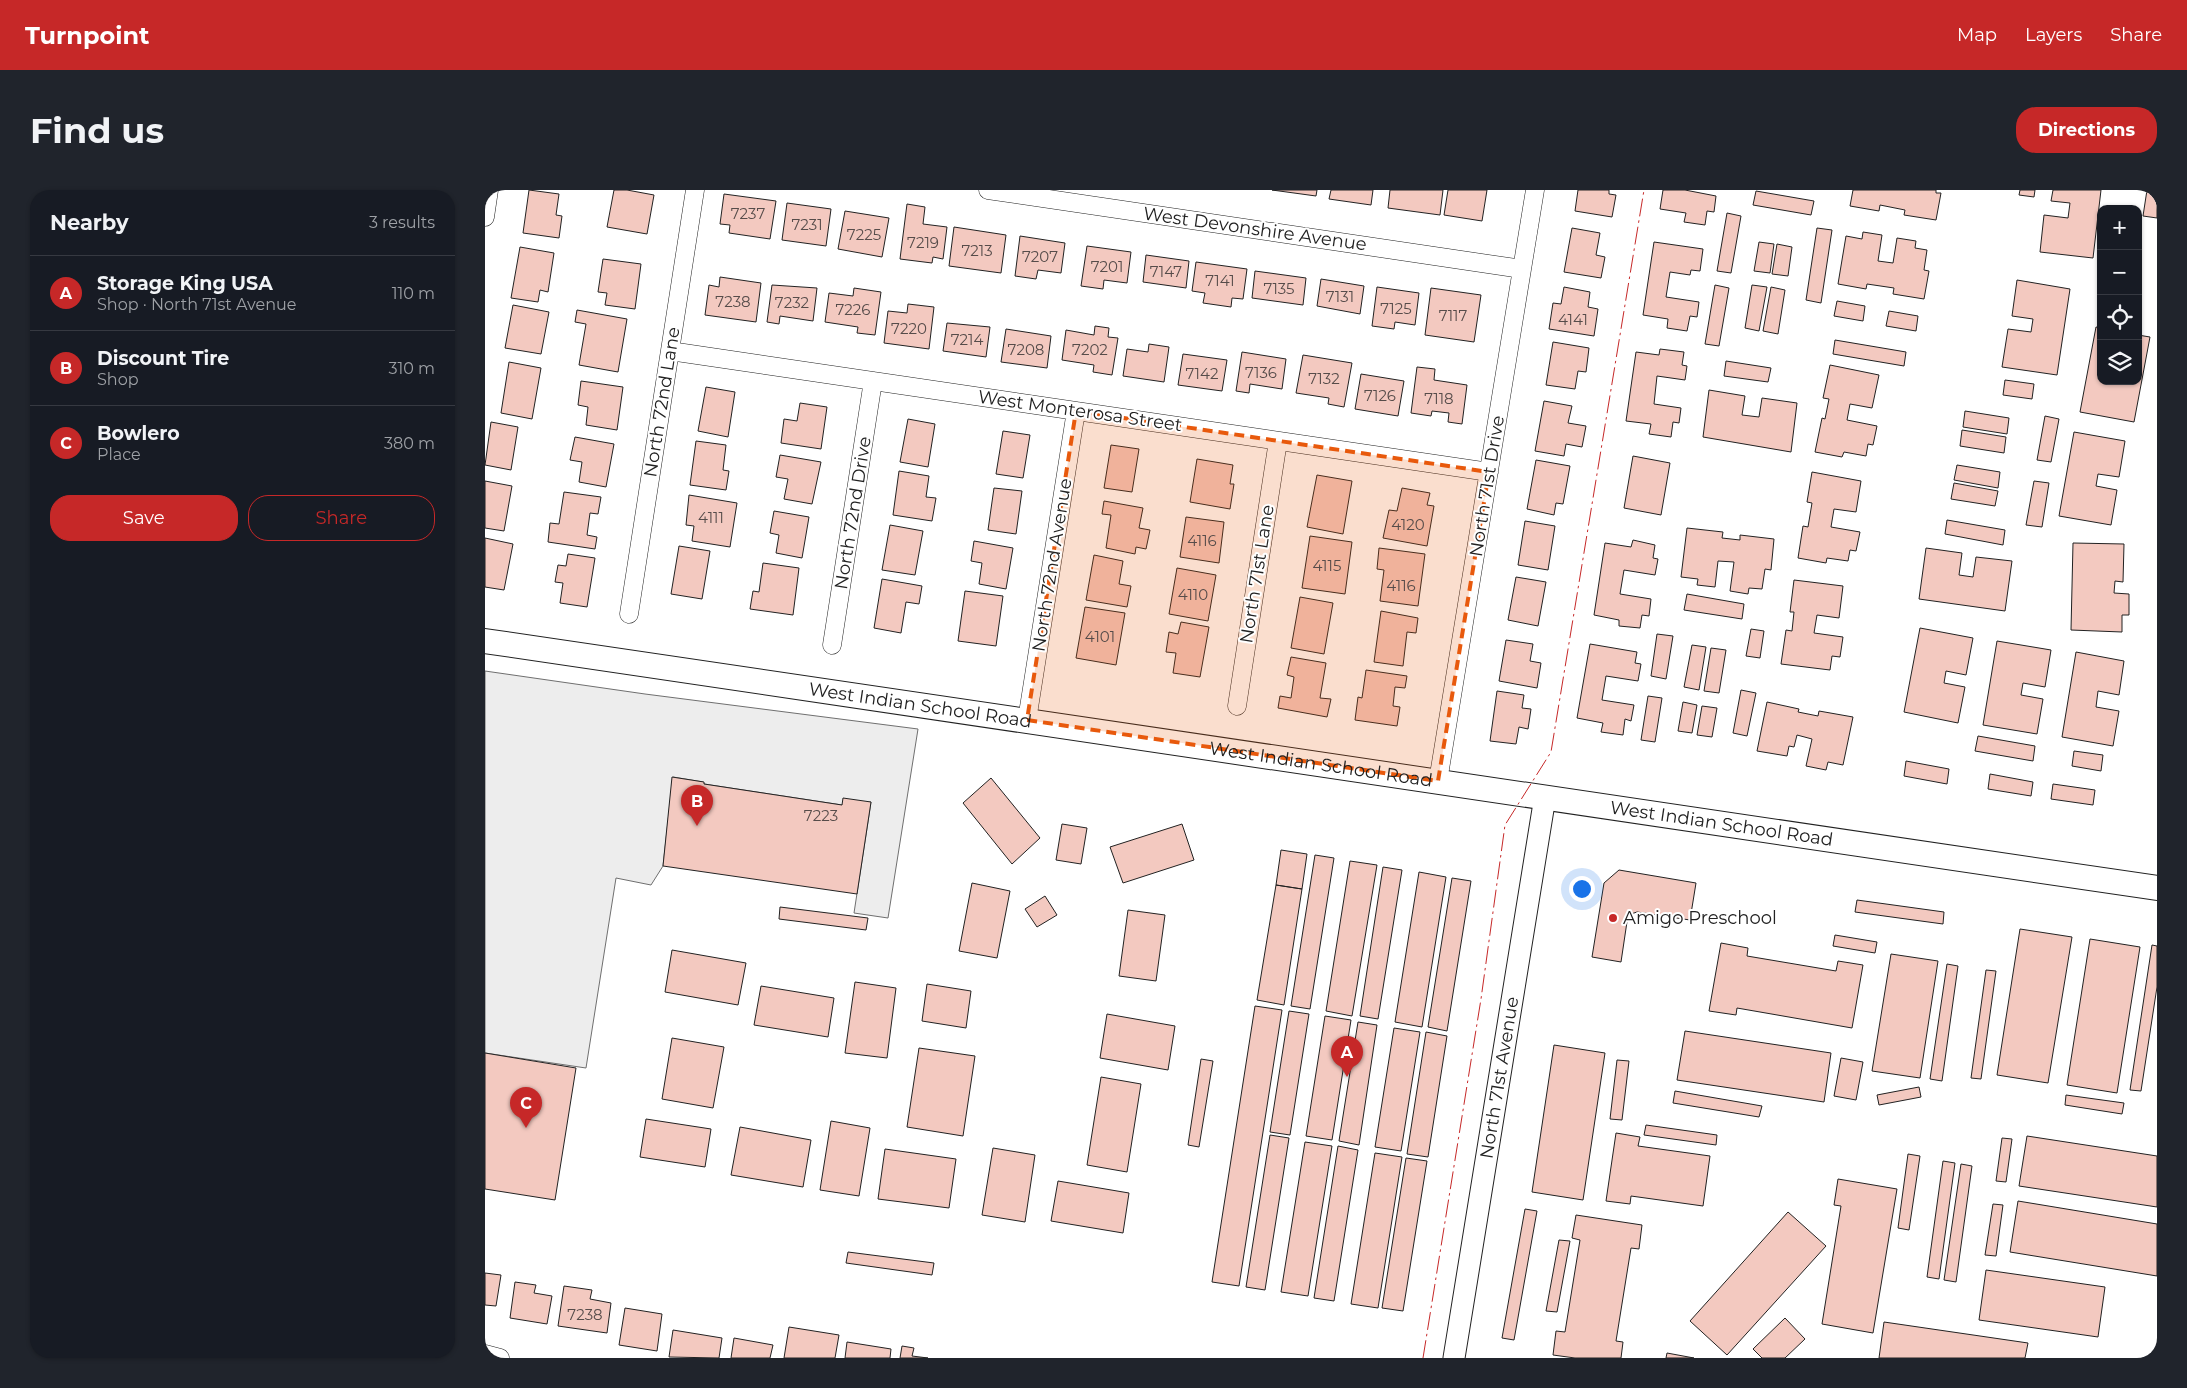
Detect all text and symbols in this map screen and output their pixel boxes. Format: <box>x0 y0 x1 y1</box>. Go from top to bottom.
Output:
text: Turnpoint <box>25 21 149 50</box>
text: Map <box>1957 24 1997 46</box>
text: Layers <box>2025 24 2082 46</box>
text: Share <box>2110 24 2162 46</box>
button: Directions <box>2016 107 2157 153</box>
text: Find us <box>30 109 164 152</box>
street label: West Devonshire Avenue <box>1142 202 1368 256</box>
house number: 7237 <box>731 204 765 223</box>
map controls <box>2097 205 2142 385</box>
button: + <box>2097 205 2142 250</box>
text: Nearby <box>50 210 129 235</box>
text: 3 results <box>369 213 435 232</box>
house number: 7231 <box>791 215 823 234</box>
house number: 7225 <box>847 225 881 244</box>
house number: 7219 <box>907 233 939 252</box>
house number: 7213 <box>961 241 993 260</box>
house number: 7207 <box>1022 247 1058 266</box>
button: − <box>2097 250 2142 295</box>
house number: 7201 <box>1091 257 1123 276</box>
house number: 7147 <box>1150 262 1182 281</box>
house number: 7141 <box>1205 271 1235 290</box>
text: Storage King USA <box>97 272 273 295</box>
house number: 7135 <box>1263 279 1295 298</box>
text: A <box>60 284 72 303</box>
text: 110 m <box>392 284 435 303</box>
house number: 7131 <box>1326 287 1354 306</box>
house number: 7238 <box>715 292 751 311</box>
house number: 7232 <box>775 293 809 312</box>
text: Shop · North 71st Avenue <box>97 295 296 314</box>
button: locate <box>2097 295 2142 340</box>
house number: 7125 <box>1380 299 1412 318</box>
house number: 7226 <box>836 300 870 319</box>
house number: 7117 <box>1439 306 1467 325</box>
house number: 4141 <box>1558 310 1588 329</box>
house number: 7220 <box>891 319 927 338</box>
street label: North 72nd Lane <box>639 325 685 479</box>
house number: 7214 <box>951 330 983 349</box>
house number: 7208 <box>1008 340 1044 359</box>
house number: 7202 <box>1072 340 1108 359</box>
button: layers <box>2097 340 2142 385</box>
text: Discount Tire <box>97 347 229 370</box>
text: B <box>60 359 72 378</box>
text: 310 m <box>388 359 435 378</box>
house number: 7136 <box>1245 363 1277 382</box>
house number: 7142 <box>1186 364 1218 383</box>
house number: 7132 <box>1308 369 1340 388</box>
text: Shop <box>97 370 139 389</box>
street label: West Monterosa Street <box>976 386 1184 436</box>
house number: 7126 <box>1364 386 1396 405</box>
house number: 7118 <box>1424 389 1454 408</box>
street label: North 71st Drive <box>1465 414 1509 558</box>
text: Bowlero <box>97 422 180 445</box>
text: C <box>60 434 72 453</box>
text: 380 m <box>384 434 435 453</box>
street label: North 72nd Drive <box>830 435 876 591</box>
text: Place <box>97 445 141 464</box>
street label: North 72nd Avenue <box>1027 477 1077 653</box>
button: Save <box>50 495 238 541</box>
button: Share <box>248 495 435 541</box>
street label: North 71st Lane <box>1235 503 1279 645</box>
house number: 4111 <box>698 508 724 527</box>
house number: 4120 <box>1391 515 1425 534</box>
house number: 4116 <box>1187 531 1217 550</box>
house number: 4115 <box>1313 556 1341 575</box>
house number: 4116 <box>1386 576 1416 595</box>
house number: 4110 <box>1178 585 1208 604</box>
house number: 4101 <box>1085 627 1115 646</box>
street label: West Indian School Road <box>807 678 1033 733</box>
street label: West Indian School Road <box>1208 737 1434 792</box>
pin: B <box>681 785 713 826</box>
street label: West Indian School Road <box>1608 796 1835 851</box>
house number: 7223 <box>804 806 838 825</box>
your location <box>1569 876 1595 902</box>
place label: Amigo Preschool <box>1623 907 1777 929</box>
marker: Amigo Preschool <box>1607 912 1619 924</box>
street label: North 71st Avenue <box>1476 995 1523 1160</box>
pin: A <box>1331 1036 1363 1077</box>
pin: C <box>510 1087 542 1128</box>
house number: 7238 <box>567 1305 603 1324</box>

